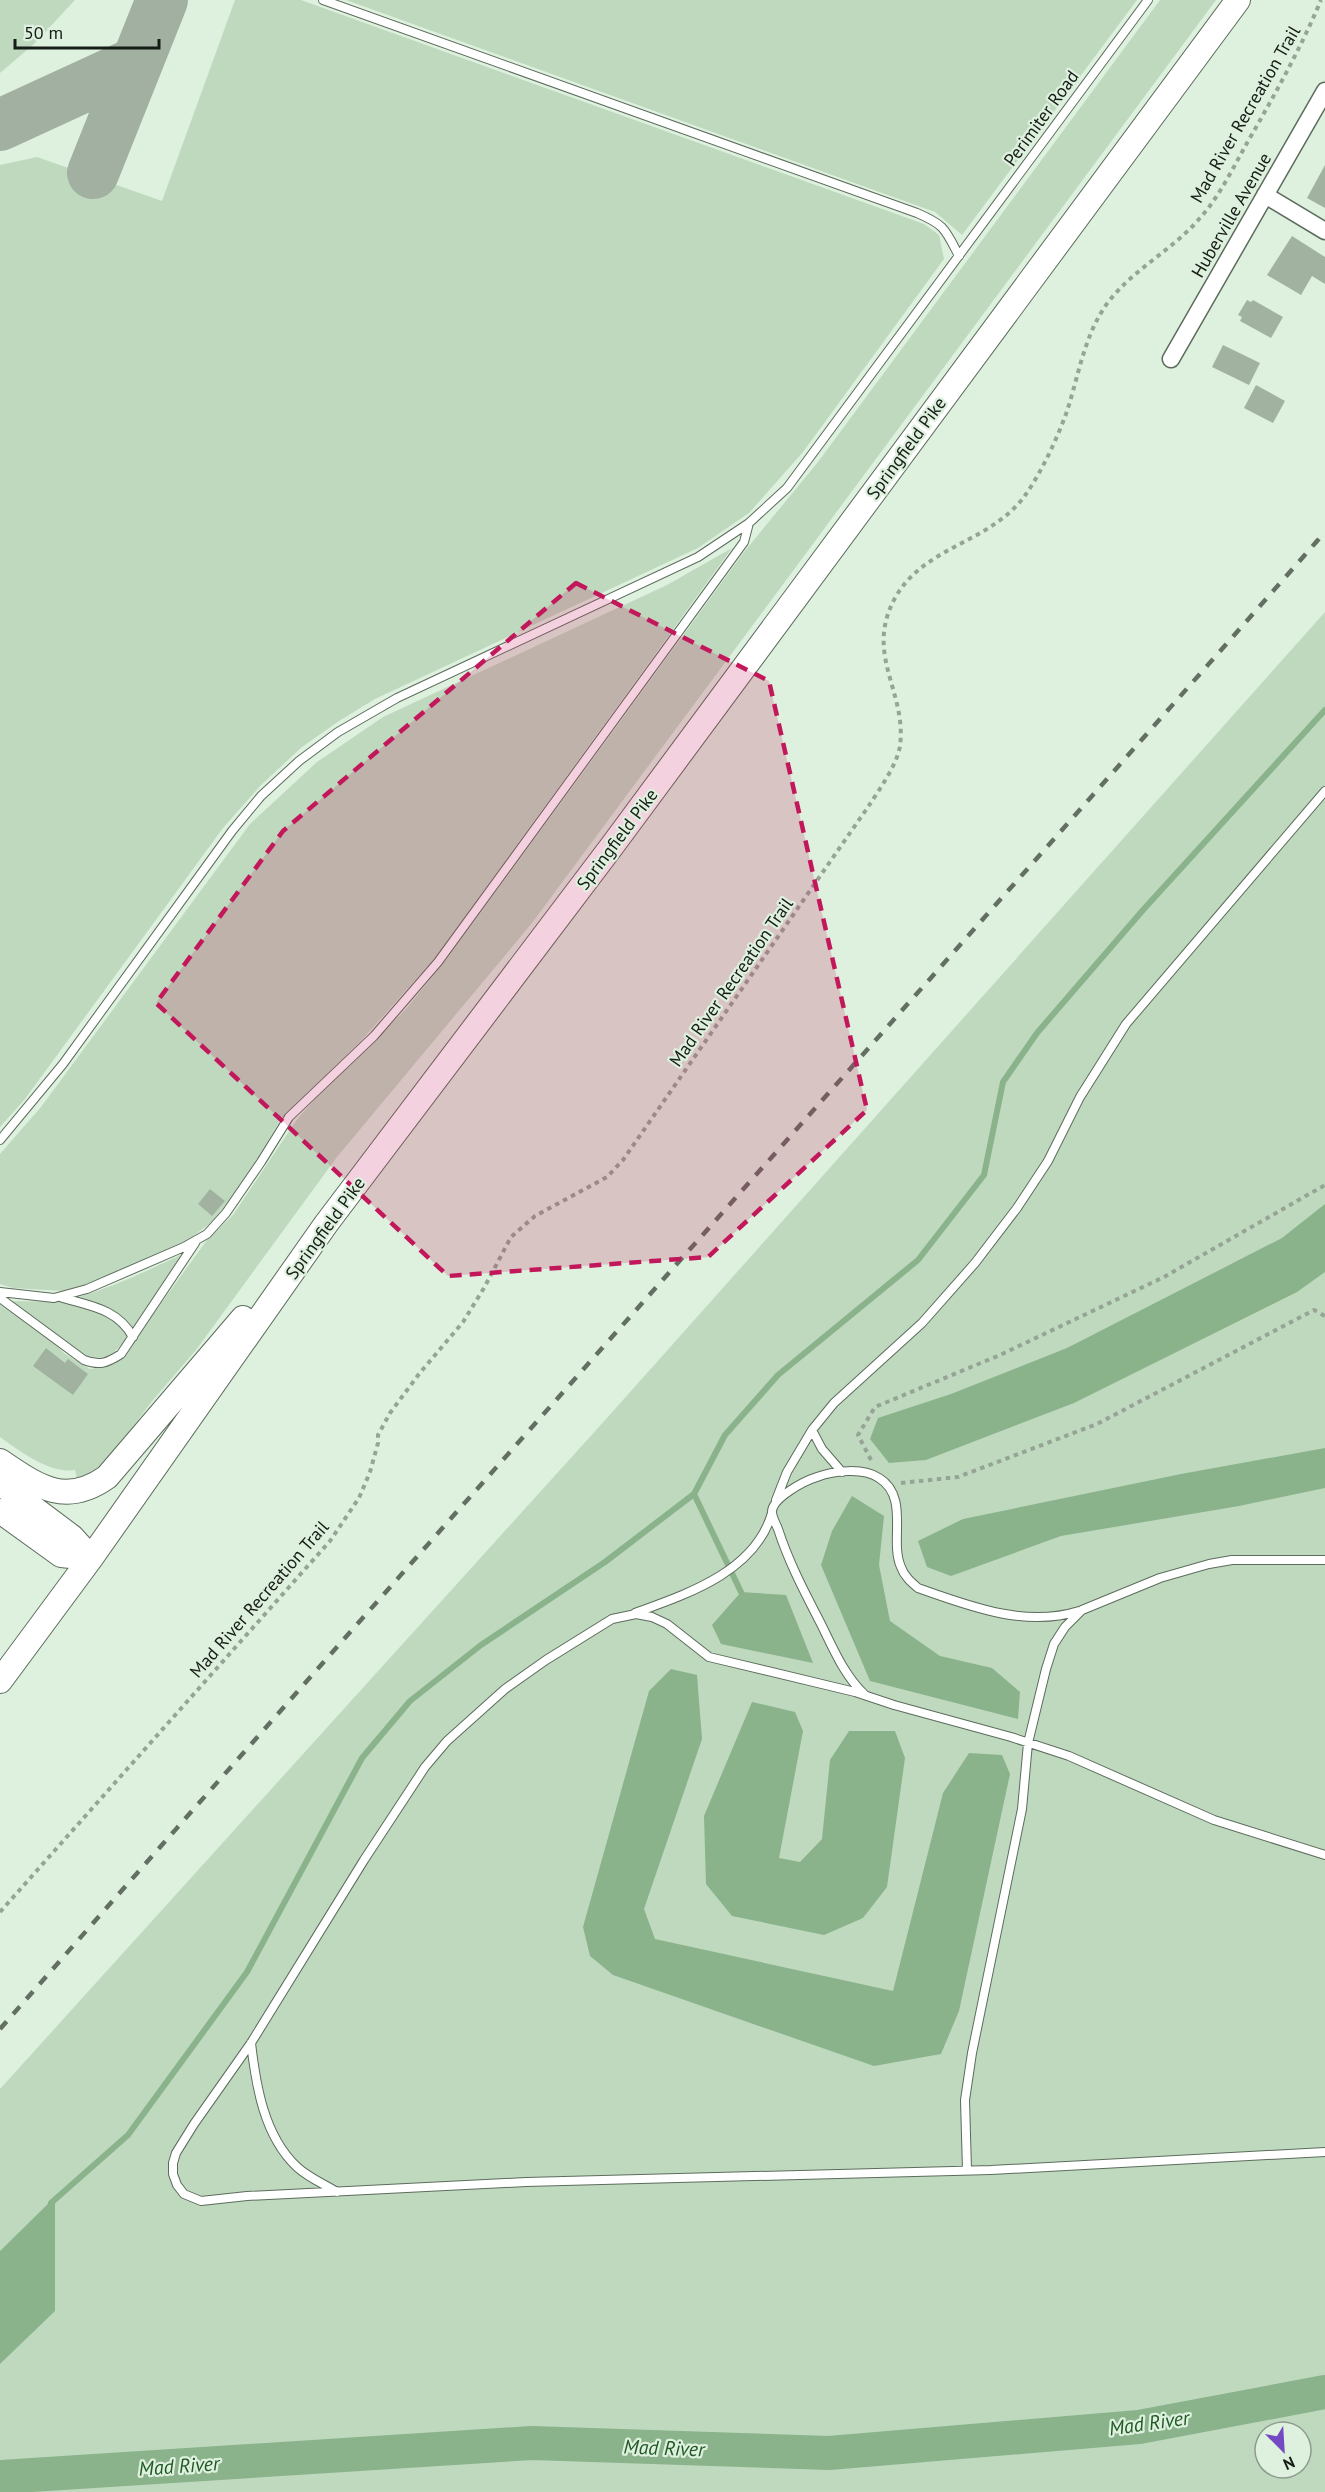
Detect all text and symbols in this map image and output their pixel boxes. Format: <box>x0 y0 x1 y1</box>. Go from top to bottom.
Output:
scale bar <box>15 12 159 50</box>
text: 50 m <box>24 21 63 44</box>
street label: Mad River Recreation Trail <box>1185 21 1306 207</box>
street label: Perimiter Road <box>998 66 1084 170</box>
street label: Huberville Avenue <box>1186 148 1276 282</box>
street label: Springfield Pike <box>861 392 951 504</box>
street label: Springfield Pike <box>571 784 663 894</box>
street label: Mad River Recreation Trail <box>664 893 798 1071</box>
street label: Springfield Pike <box>280 1172 370 1284</box>
street label: Mad River Recreation Trail <box>184 1515 334 1682</box>
water label: Mad River <box>1107 2404 1192 2442</box>
north arrow <box>1253 2420 1313 2480</box>
water label: Mad River <box>623 2434 706 2462</box>
water label: Mad River <box>138 2450 222 2482</box>
text: N <box>1280 2452 1298 2475</box>

